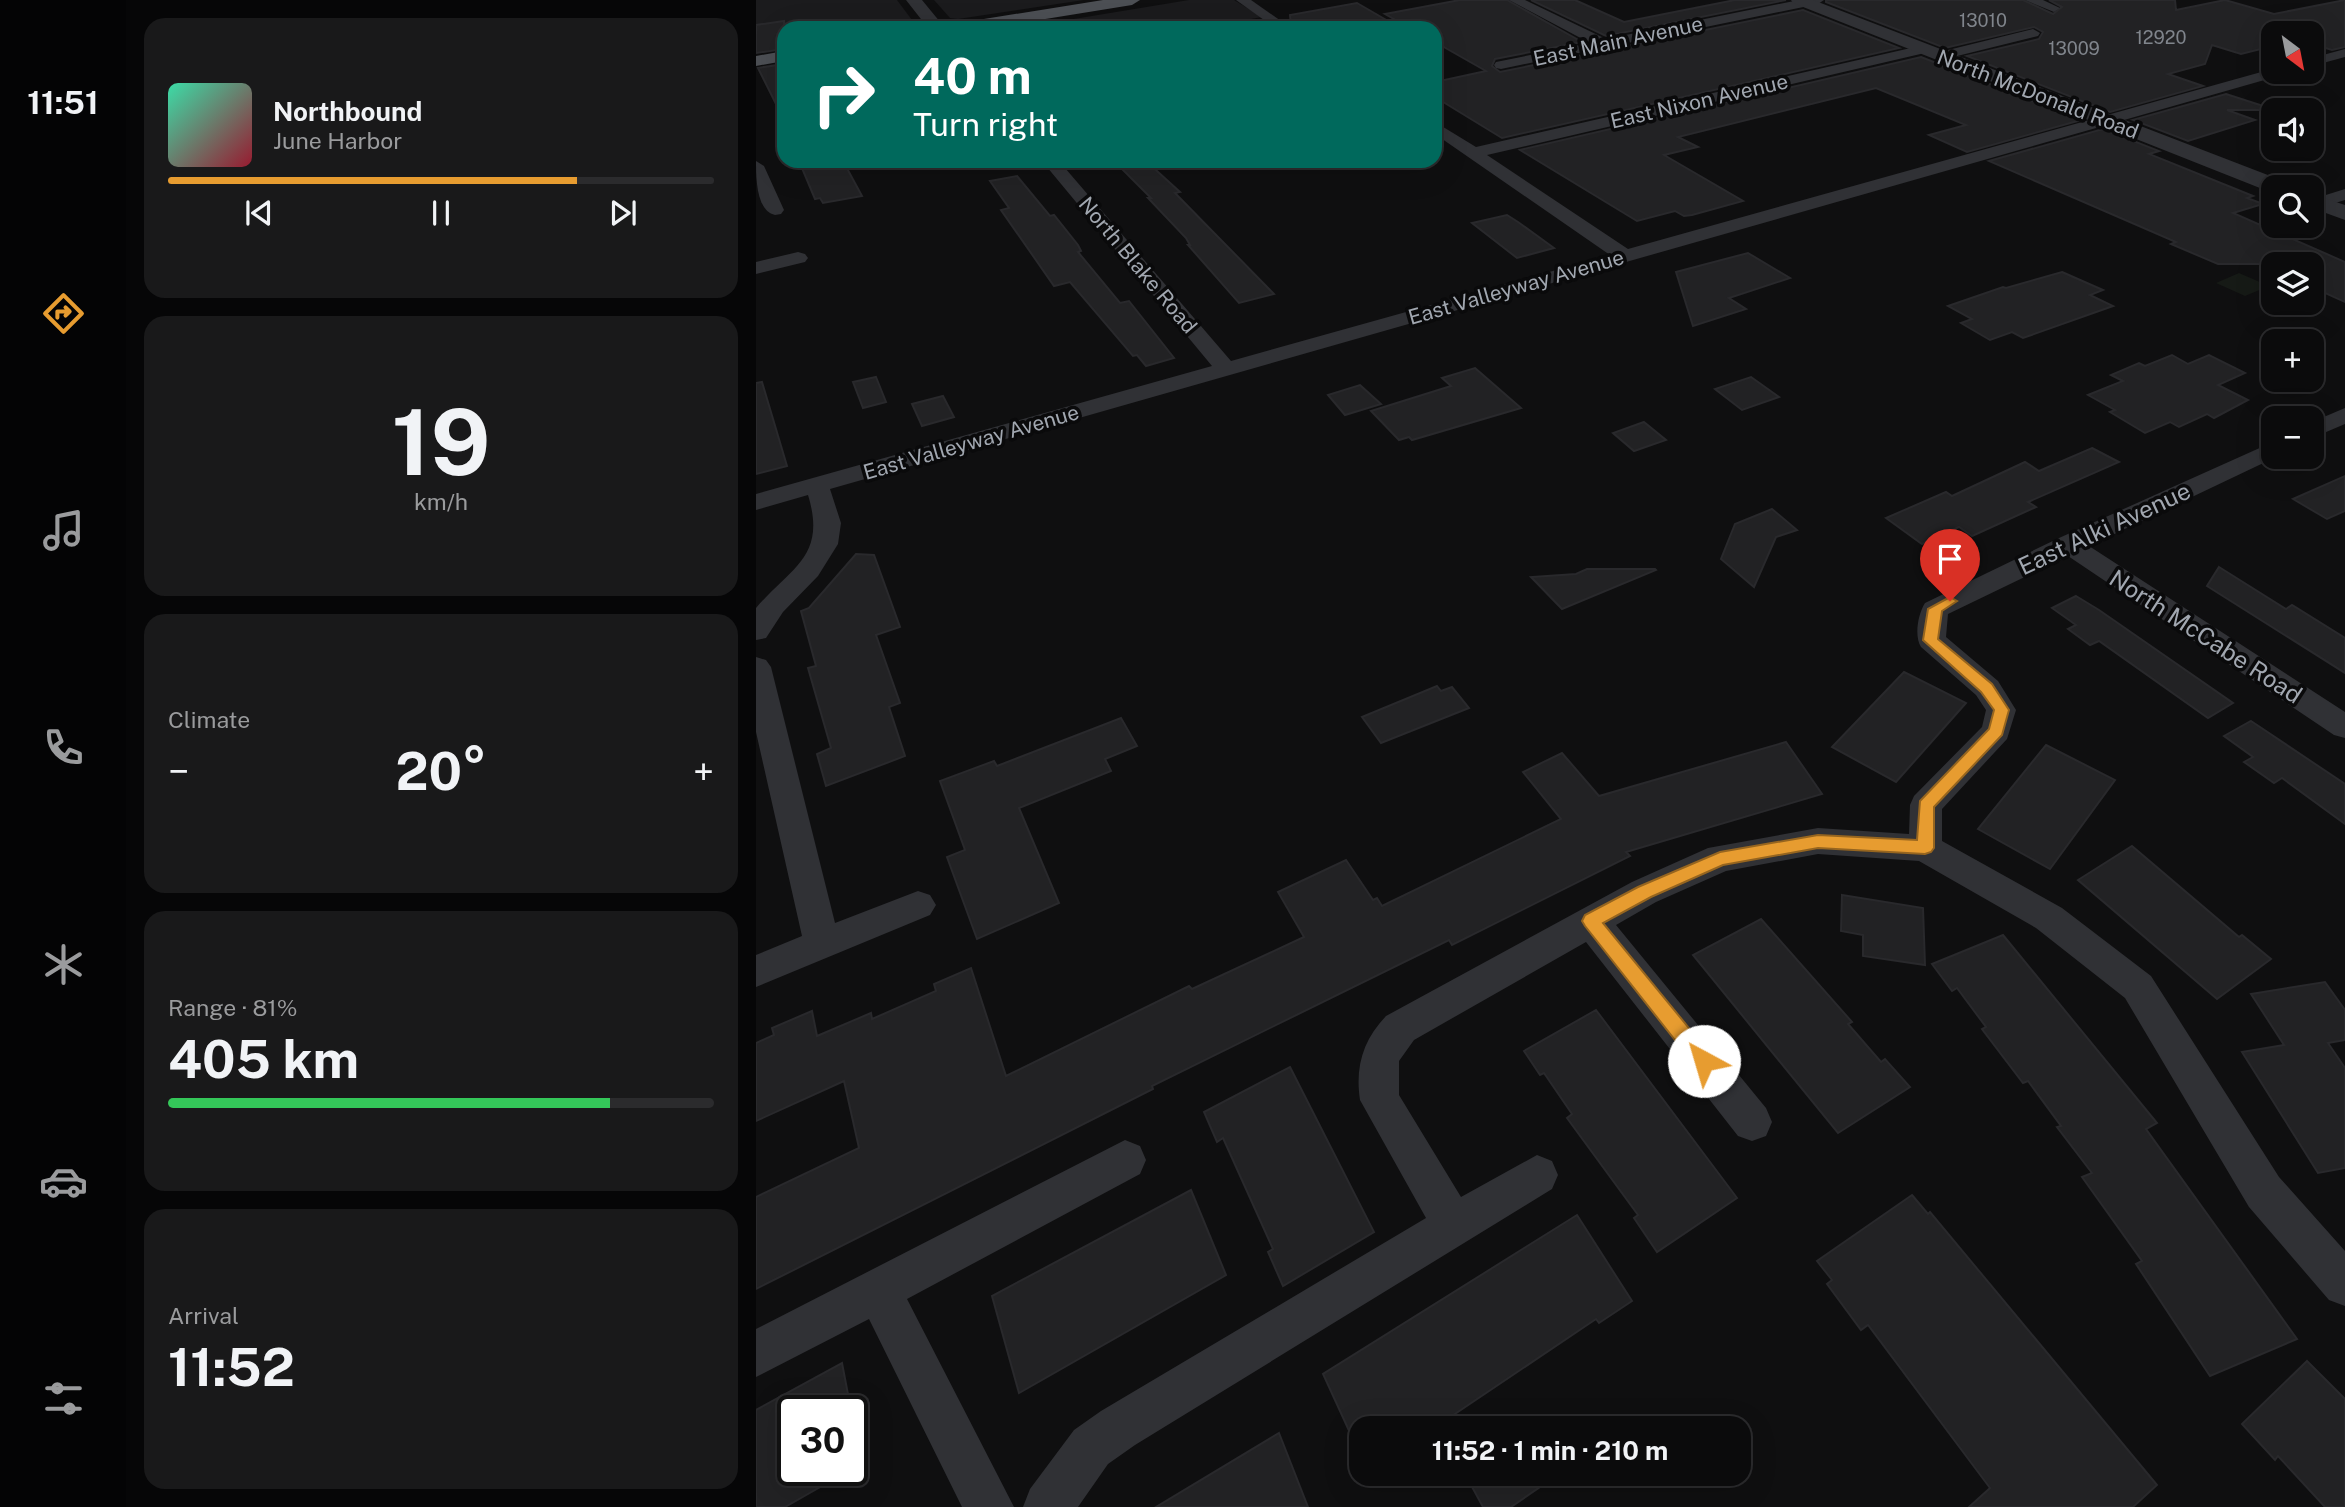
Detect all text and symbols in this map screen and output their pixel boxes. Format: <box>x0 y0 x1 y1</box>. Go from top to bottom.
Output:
house number: 13010 <box>1959 10 2007 31</box>
street label: East Main Avenue <box>1531 11 1705 71</box>
north arrow <box>2261 21 2324 84</box>
map controls <box>2261 21 2324 469</box>
house number: 12920 <box>2135 27 2187 48</box>
house number: 13009 <box>2048 38 2100 59</box>
street label: North McDonald Road <box>1934 44 2142 144</box>
text: 40 m <box>913 47 1032 105</box>
icon: right <box>798 49 889 140</box>
street label: East Nixon Avenue <box>1608 68 1790 134</box>
text: 11:51 <box>27 84 99 121</box>
text: Northbound <box>273 96 422 127</box>
button: sound <box>2261 98 2324 161</box>
text: Turn right <box>913 106 1058 143</box>
text: June Harbor <box>273 127 402 154</box>
button: search <box>2261 175 2324 238</box>
street label: North Blake Road <box>1074 192 1202 338</box>
icon: previous <box>240 194 278 232</box>
icon: pause <box>422 194 460 232</box>
icon: next <box>604 194 642 232</box>
street label: East Valleyway Avenue <box>1405 244 1627 330</box>
button: layers <box>2261 252 2324 315</box>
icon: directions <box>39 289 88 338</box>
button: + <box>2261 329 2324 392</box>
text: 19 <box>392 389 490 495</box>
street label: East Valleyway Avenue <box>860 399 1082 485</box>
button: − <box>2261 406 2324 469</box>
street label: East Alki Avenue <box>2013 476 2195 580</box>
text: km/h <box>414 488 468 515</box>
icon: music <box>39 506 88 555</box>
pin <box>1920 529 1980 601</box>
icon: arrive <box>1931 540 1969 578</box>
street label: North McCabe Road <box>2105 563 2307 709</box>
text: Climate <box>168 706 250 733</box>
icon: phone <box>39 723 88 772</box>
text: 20° <box>395 741 487 802</box>
text: − <box>168 749 189 794</box>
text: + <box>693 749 714 794</box>
icon: climate <box>39 940 88 989</box>
text: Range · 81% <box>168 994 297 1021</box>
position arrow <box>1667 1024 1741 1098</box>
text: 405 km <box>168 1029 359 1090</box>
icon: car <box>39 1157 88 1206</box>
text: Arrival <box>168 1302 239 1329</box>
text: 11:52 <box>168 1337 295 1398</box>
icon: filters <box>39 1374 88 1423</box>
speed limit sign: 30 <box>777 1395 868 1486</box>
text: 11:52 · 1 min · 210 m <box>1432 1435 1668 1466</box>

